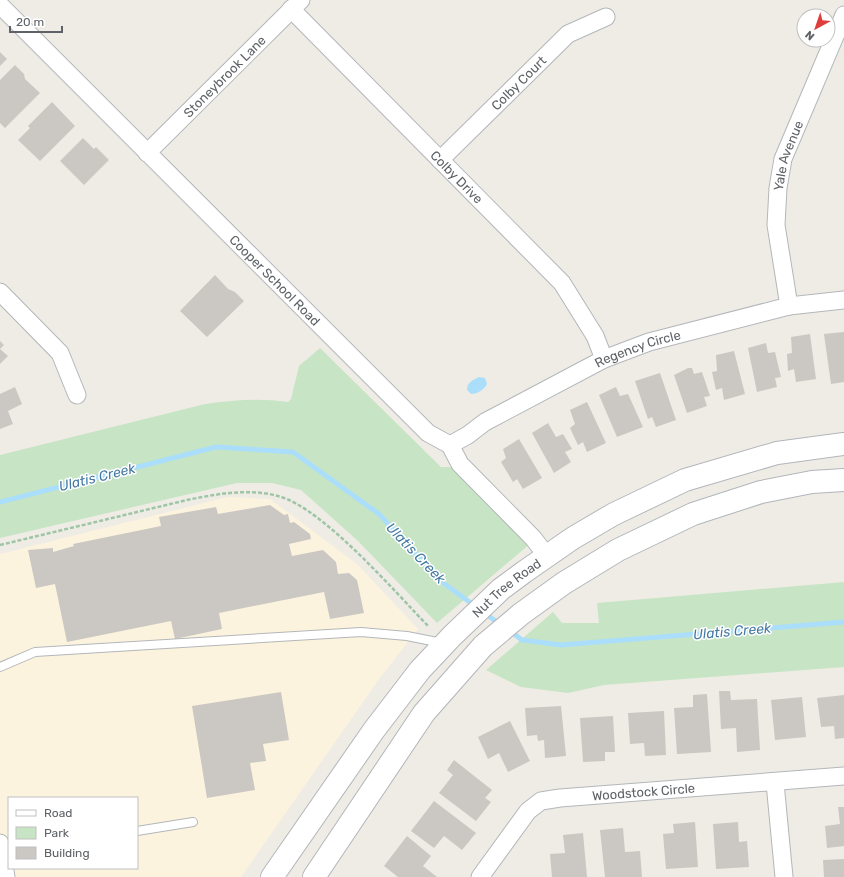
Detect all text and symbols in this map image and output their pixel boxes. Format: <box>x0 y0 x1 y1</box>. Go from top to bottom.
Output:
scale bar <box>10 8 62 34</box>
north arrow <box>796 8 836 48</box>
text: 20 m <box>16 15 44 29</box>
text: N <box>803 28 817 43</box>
street label: Stoneybrook Lane <box>180 33 269 121</box>
street label: Colby Court <box>488 53 549 113</box>
street label: Yale Avenue <box>771 118 806 192</box>
street label: Colby Drive <box>427 148 486 207</box>
street label: Cooper School Road <box>226 232 323 329</box>
street label: Regency Circle <box>592 327 682 371</box>
water label: Ulatis Creek <box>57 460 138 495</box>
water label: Ulatis Creek <box>382 519 449 588</box>
street label: Nut Tree Road <box>469 556 544 621</box>
water label: Ulatis Creek <box>692 620 773 643</box>
street label: Woodstock Circle <box>591 781 696 803</box>
legend <box>8 797 138 869</box>
text: Road <box>44 806 72 820</box>
text: Park <box>44 826 70 840</box>
text: Building <box>44 846 90 860</box>

